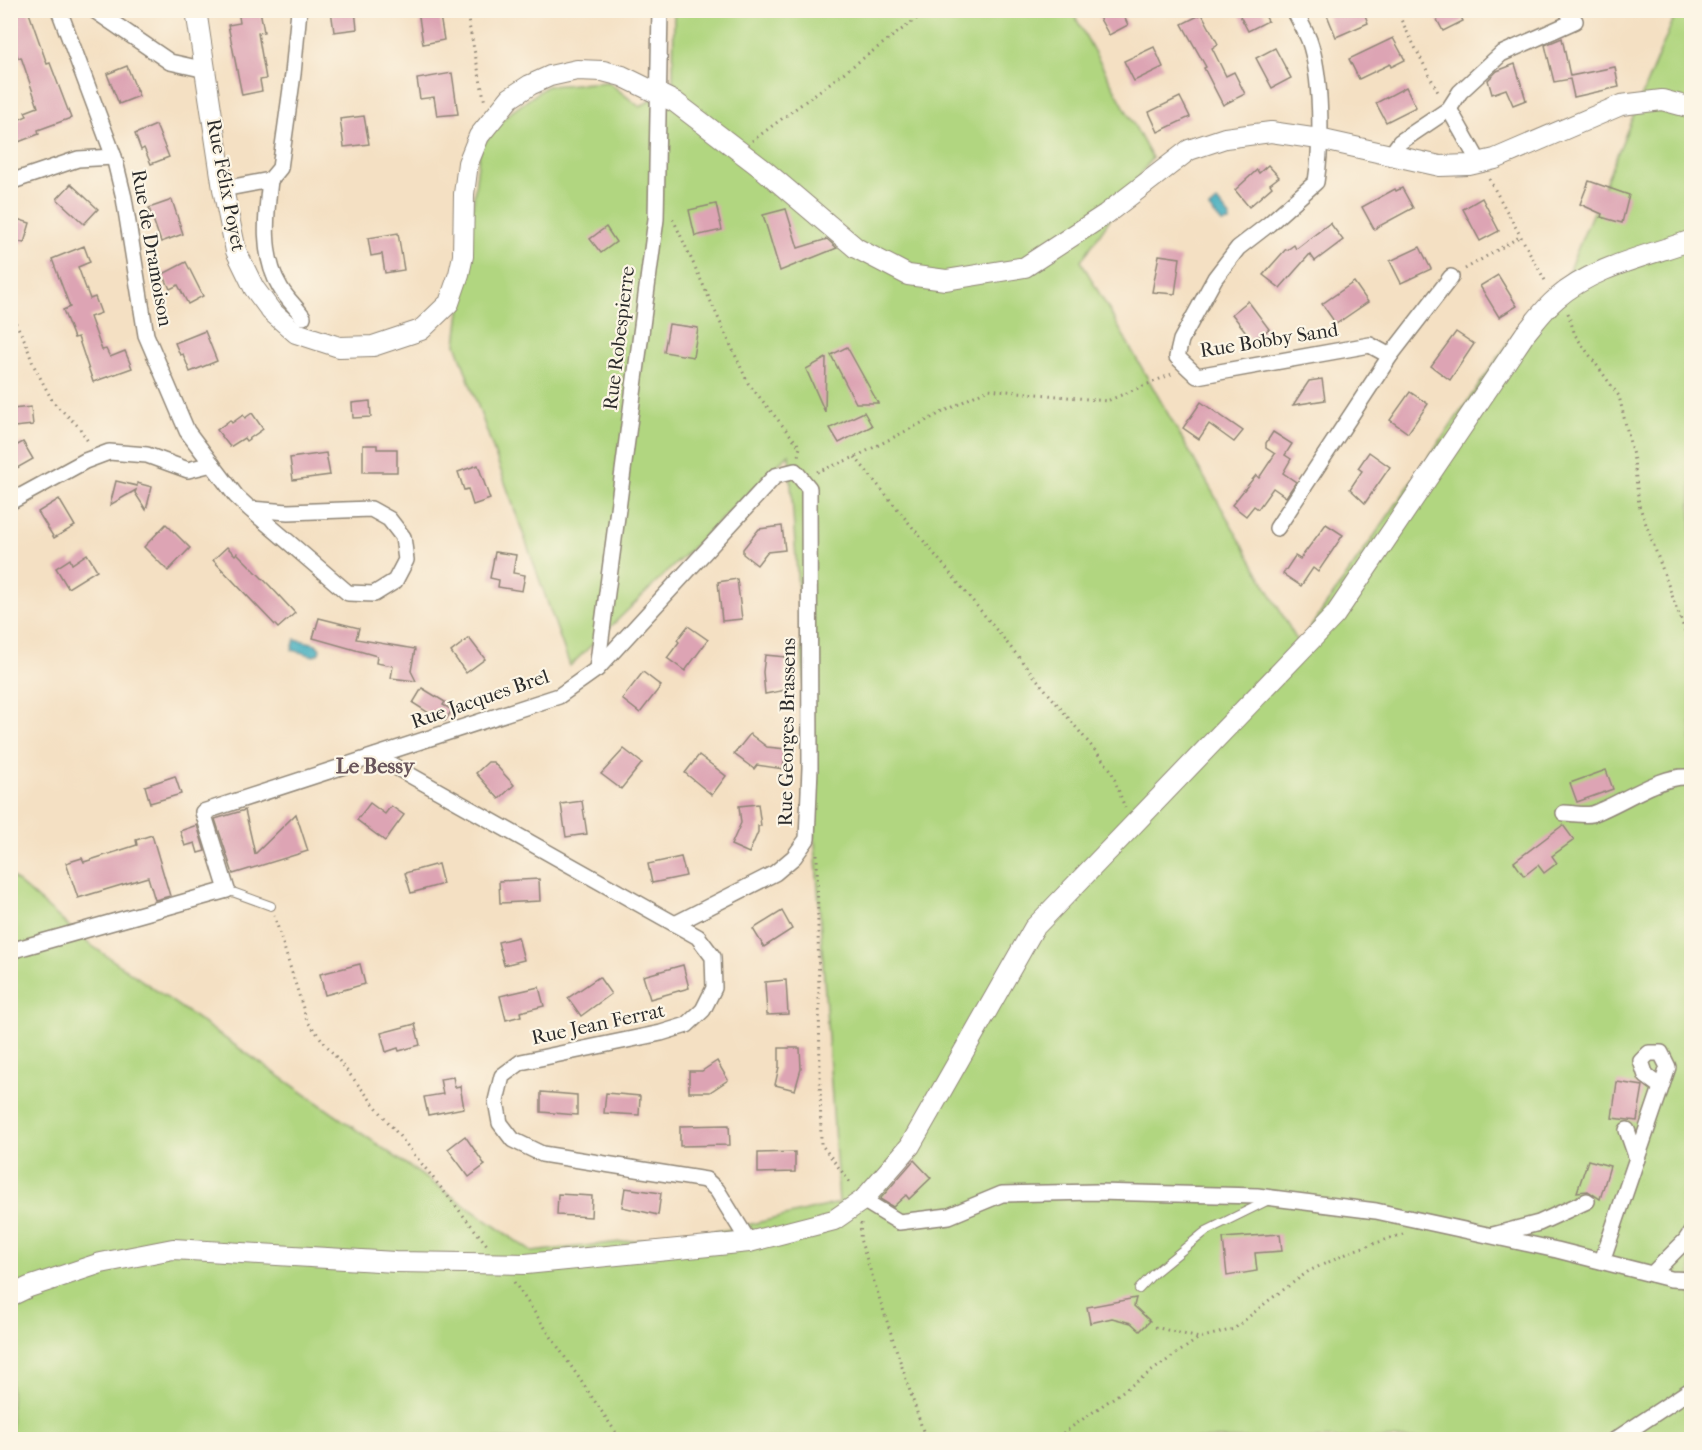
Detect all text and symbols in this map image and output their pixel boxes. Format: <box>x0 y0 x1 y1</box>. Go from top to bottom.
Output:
street label: Rue Félix Poyet <box>202 117 250 253</box>
street label: Rue de Dramoison <box>127 168 177 329</box>
street label: Rue Robespierre <box>599 265 639 411</box>
street label: Rue Bobby Sand <box>1198 318 1341 362</box>
street label: Rue Georges Brassens <box>774 637 800 827</box>
street label: Rue Jacques Brel <box>408 664 553 733</box>
district label: Le Bessy <box>336 754 416 778</box>
street label: Rue Jean Ferrat <box>529 999 667 1049</box>

